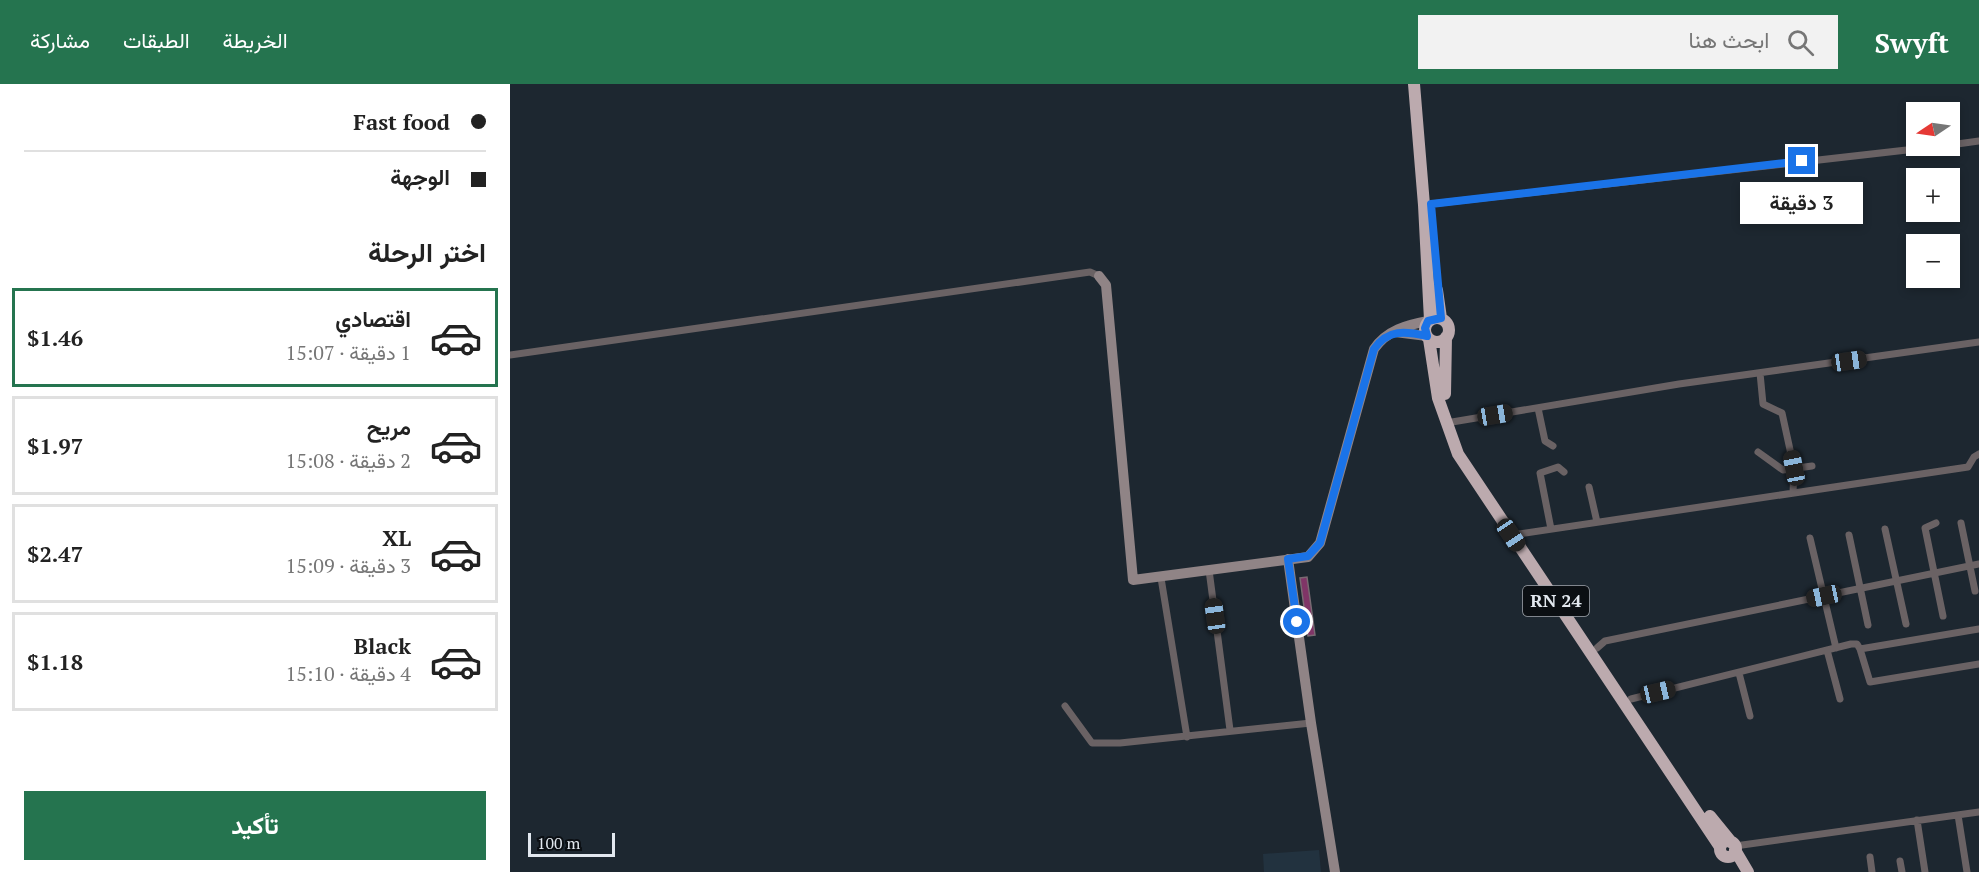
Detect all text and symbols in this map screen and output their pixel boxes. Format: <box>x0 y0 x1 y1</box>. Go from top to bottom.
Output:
search box <box>1418 15 1838 69</box>
text: Swyft <box>1874 24 1949 61</box>
text: ابحث هنا <box>1689 25 1769 54</box>
text: مشاركة <box>30 26 90 54</box>
text: الطبقات <box>123 26 190 54</box>
text: الخريطة <box>223 26 288 54</box>
icon: search <box>1784 26 1817 59</box>
north arrow <box>1906 102 1960 156</box>
map controls <box>1906 102 1960 288</box>
text: Fast food <box>353 107 450 136</box>
route end <box>1788 147 1815 174</box>
text: الوجهة <box>390 162 450 191</box>
button: + <box>1906 168 1960 222</box>
callout: 3 دقيقة <box>1740 182 1864 224</box>
text: 3 دقيقة <box>1770 189 1833 216</box>
text: اختر الرحلة <box>368 234 486 270</box>
button: − <box>1906 234 1960 288</box>
text: اقتصادي <box>335 304 411 333</box>
icon: car <box>429 311 483 365</box>
text: $1.46 <box>27 323 83 352</box>
text: 1 دقيقة · 15:07 <box>285 339 411 366</box>
car <box>1830 350 1868 372</box>
car <box>1476 403 1514 427</box>
text: مريح <box>367 412 411 441</box>
icon: car <box>429 419 483 473</box>
text: $1.97 <box>27 431 83 460</box>
text: 2 دقيقة · 15:08 <box>285 447 411 474</box>
car <box>1782 449 1806 487</box>
car <box>1493 515 1529 555</box>
text: XL <box>382 523 411 552</box>
icon: car <box>429 527 483 581</box>
text: $2.47 <box>27 539 83 568</box>
text: 3 دقيقة · 15:09 <box>285 552 411 579</box>
car <box>1805 583 1843 609</box>
road number: RN 24 <box>1523 586 1589 616</box>
car <box>1204 597 1226 635</box>
route start <box>1283 608 1310 635</box>
text: Black <box>354 631 411 660</box>
icon: car <box>429 635 483 689</box>
text: $1.18 <box>27 647 83 676</box>
text: 4 دقيقة · 15:10 <box>285 660 411 687</box>
car <box>1638 679 1678 705</box>
button: تأكيد <box>24 791 486 860</box>
scale bar <box>528 830 615 858</box>
text: 100 m <box>537 832 580 854</box>

